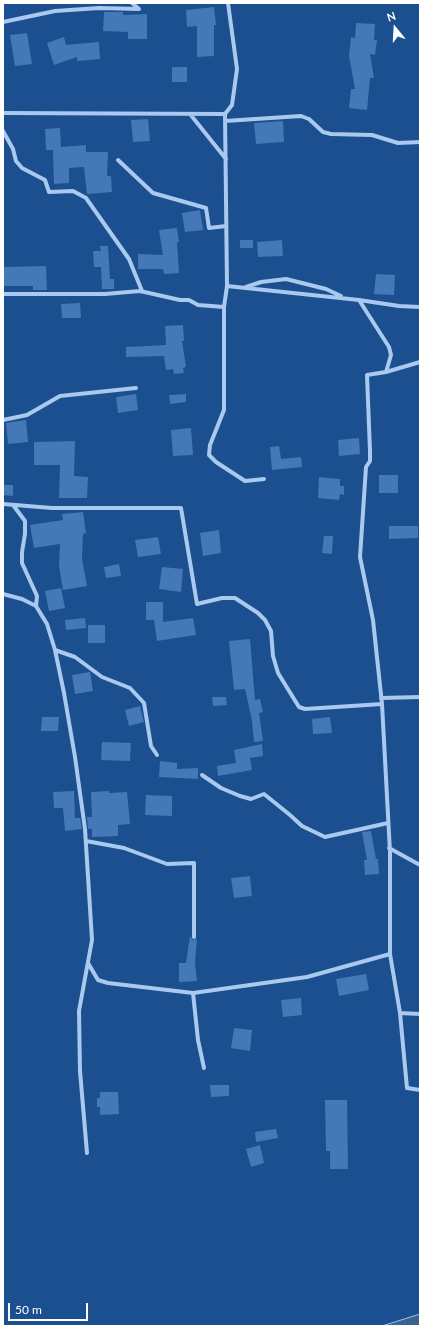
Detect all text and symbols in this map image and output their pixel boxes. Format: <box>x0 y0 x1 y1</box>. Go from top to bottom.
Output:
north arrow <box>375 8 415 48</box>
text: N <box>385 9 397 24</box>
scale bar <box>10 1295 90 1321</box>
text: 50 m <box>15 1302 42 1317</box>

